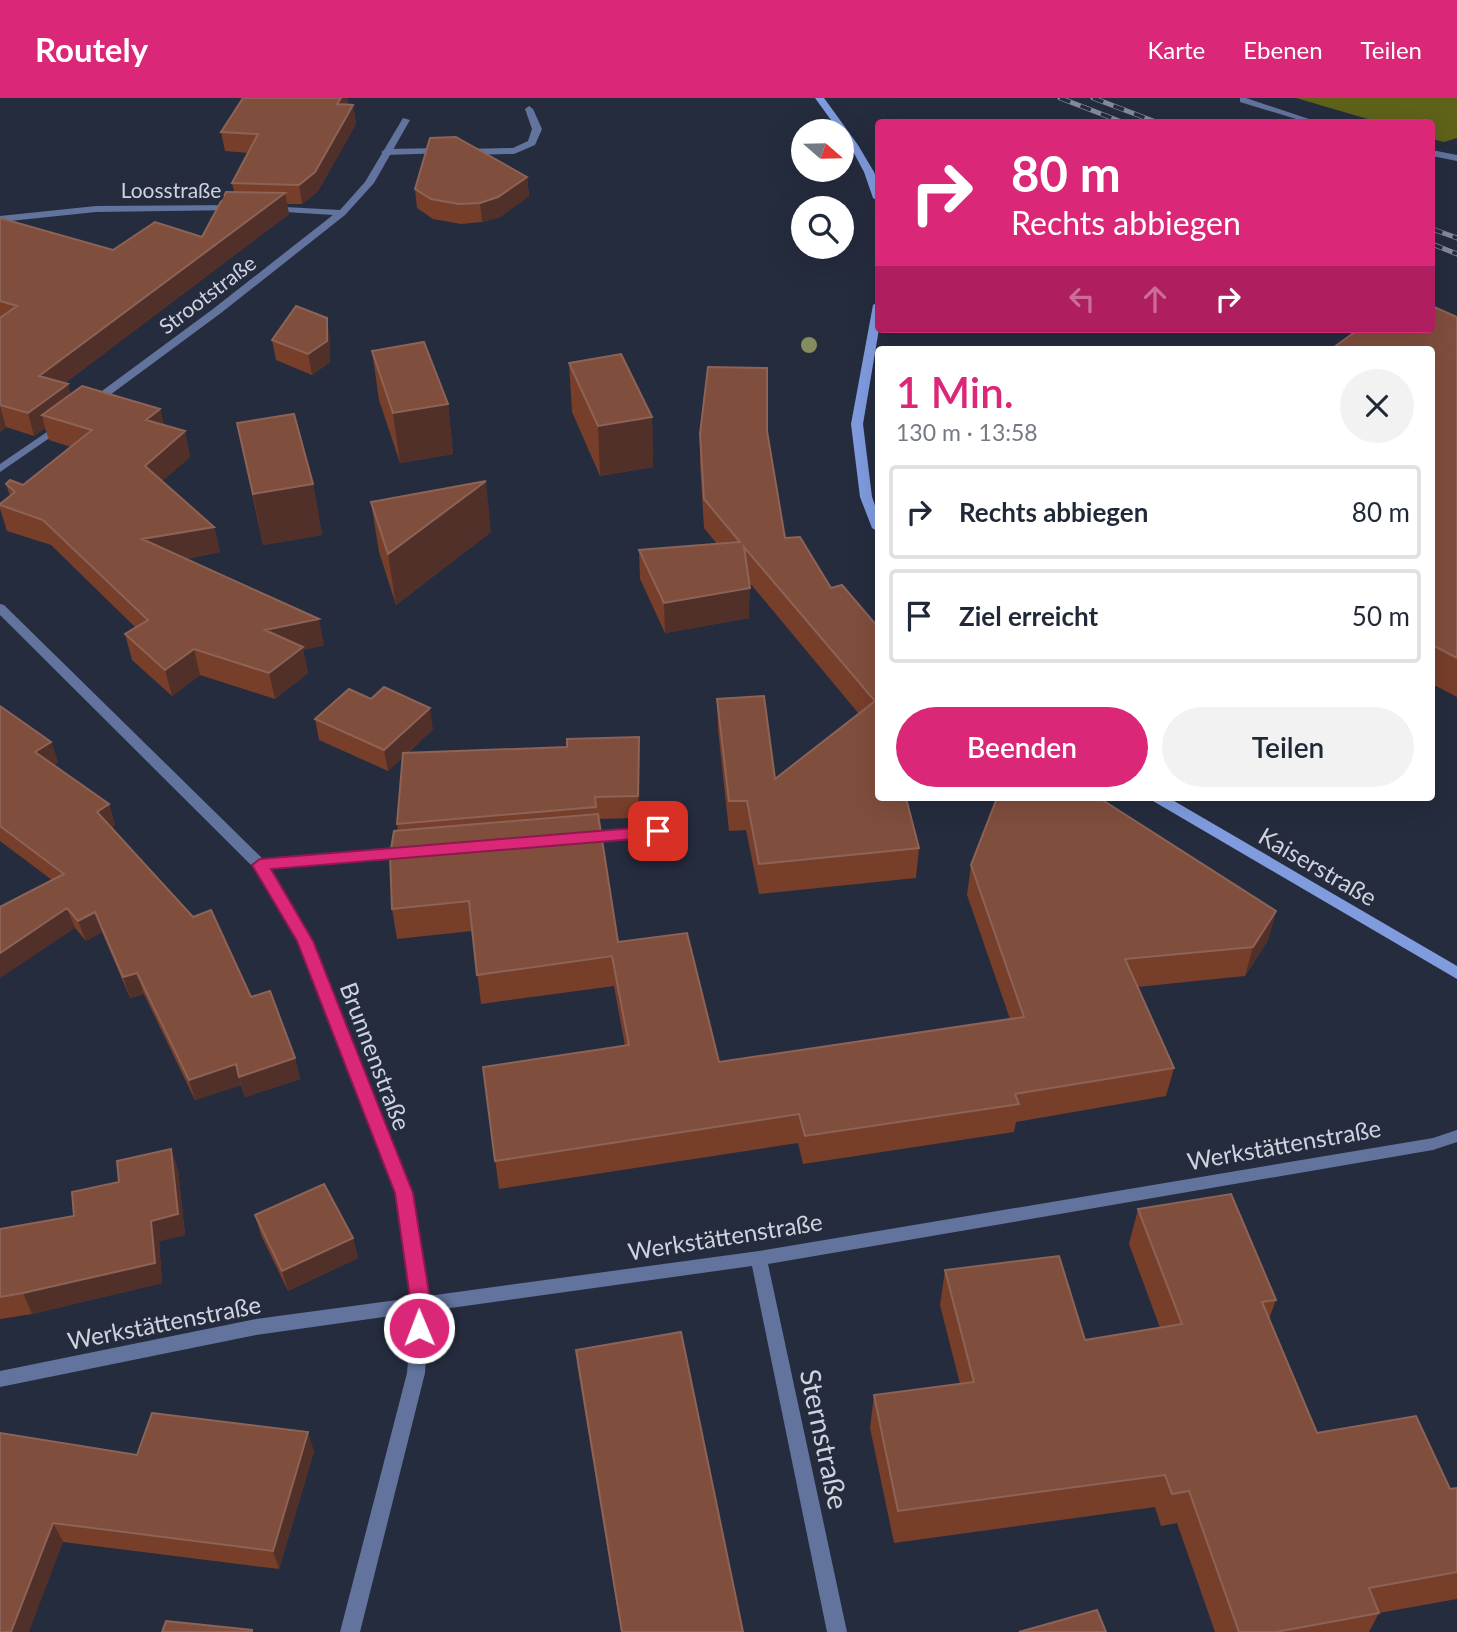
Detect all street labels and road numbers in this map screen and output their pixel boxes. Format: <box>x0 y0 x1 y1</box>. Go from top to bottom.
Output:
street label: Loosstraße <box>121 177 221 202</box>
street label: Strootstraße <box>154 250 260 338</box>
street label: Kaiserstraße <box>1254 821 1382 911</box>
street label: Brunnenstraße <box>334 978 418 1134</box>
street label: Werkstättenstraße <box>1185 1113 1383 1175</box>
street label: Werkstättenstraße <box>626 1206 824 1266</box>
street label: Werkstättenstraße <box>65 1289 263 1355</box>
street label: Sternstraße <box>794 1366 856 1512</box>

